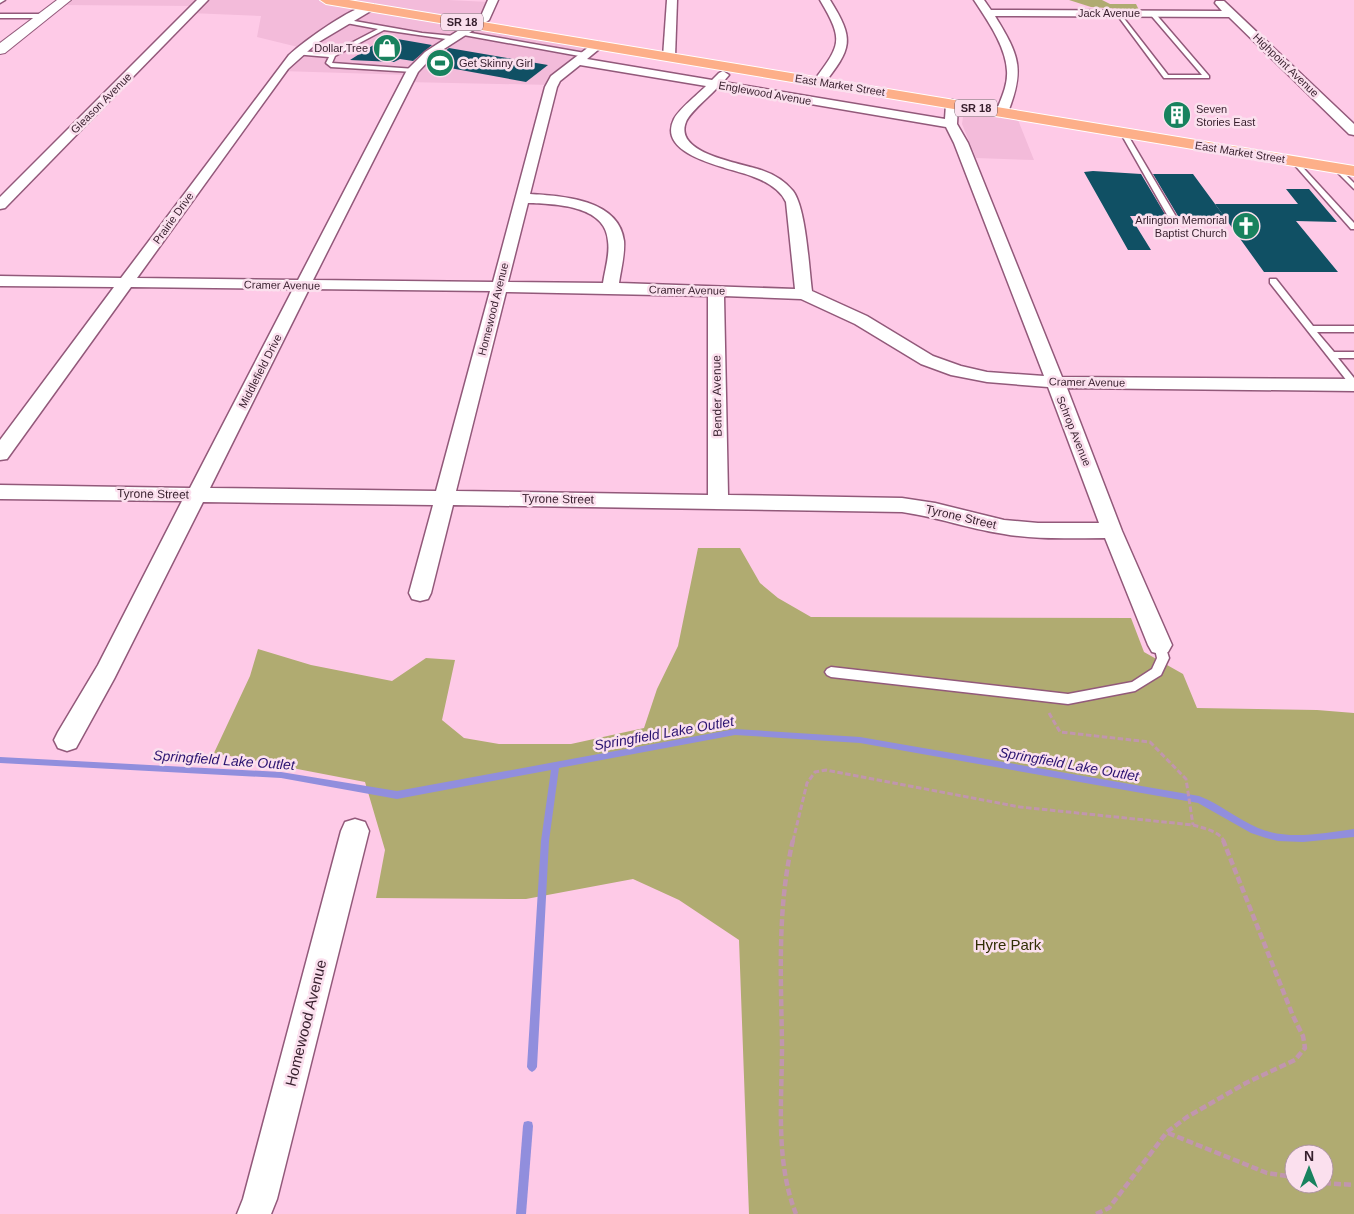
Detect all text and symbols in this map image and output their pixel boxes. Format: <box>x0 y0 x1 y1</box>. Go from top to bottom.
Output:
street label: Jack Avenue <box>1078 7 1140 19</box>
road number: SR 18 <box>441 14 483 31</box>
street label: Highpoint Avenue <box>1251 31 1321 99</box>
shop icon: Dollar Tree <box>372 33 402 63</box>
place label: Dollar Tree <box>314 42 368 54</box>
sports icon: Get Skinny Girl <box>425 48 455 78</box>
place label: Get Skinny Girl <box>459 57 533 69</box>
street label: Gleason Avenue <box>68 70 134 136</box>
street label: East Market Street <box>794 72 886 98</box>
street label: Englewood Avenue <box>718 79 812 107</box>
road number: SR 18 <box>955 100 997 116</box>
building icon: Seven Stories East <box>1162 100 1192 130</box>
place label: Seven Stories East <box>1196 103 1255 128</box>
street label: East Market Street <box>1194 139 1286 165</box>
street label: Prairie Drive <box>150 190 196 246</box>
church icon: Arlington Memorial Baptist Church <box>1231 211 1261 241</box>
place label: Arlington Memorial Baptist Church <box>1135 214 1227 239</box>
street label: Homewood Avenue <box>476 261 510 357</box>
street label: Cramer Avenue <box>244 278 320 292</box>
street label: Cramer Avenue <box>649 283 725 297</box>
street label: Middlefield Drive <box>236 332 284 410</box>
street label: Bender Avenue <box>709 355 725 437</box>
street label: Cramer Avenue <box>1049 375 1125 389</box>
street label: Schrop Avenue <box>1054 394 1094 468</box>
street label: Tyrone Street <box>117 486 190 502</box>
street label: Tyrone Street <box>522 491 595 507</box>
street label: Tyrone Street <box>924 502 998 532</box>
water label: Springfield Lake Outlet <box>593 713 736 753</box>
water label: Springfield Lake Outlet <box>998 744 1141 784</box>
water label: Springfield Lake Outlet <box>153 747 296 773</box>
park label: Hyre Park <box>975 936 1042 953</box>
street label: Homewood Avenue <box>282 958 329 1088</box>
north arrow <box>1284 1144 1334 1194</box>
text: N <box>1304 1148 1314 1164</box>

